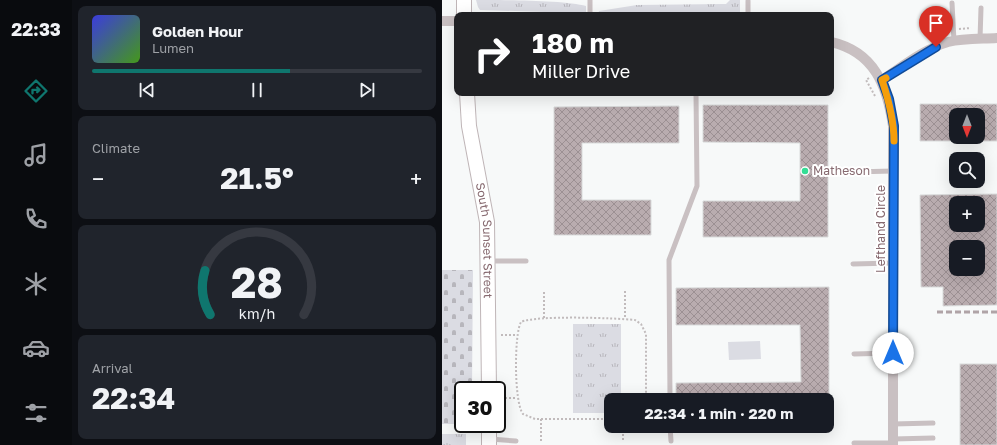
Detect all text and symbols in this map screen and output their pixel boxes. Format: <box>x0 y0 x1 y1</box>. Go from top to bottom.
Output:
pin <box>919 6 953 47</box>
icon: arrive <box>925 12 947 34</box>
text: 22:33 <box>11 18 61 40</box>
text: Golden Hour <box>152 22 243 40</box>
text: 180 m <box>532 26 614 59</box>
icon: right <box>466 28 518 80</box>
text: Lumen <box>152 40 194 56</box>
text: Miller Drive <box>532 60 630 82</box>
icon: directions <box>22 77 50 105</box>
icon: previous <box>136 79 158 101</box>
icon: pause <box>246 79 268 101</box>
icon: next <box>356 79 378 101</box>
north arrow <box>949 108 985 144</box>
map controls <box>949 108 985 276</box>
text: Climate <box>92 140 140 156</box>
icon: music <box>22 141 50 169</box>
button: search <box>949 152 985 188</box>
text: 21.5° <box>220 160 294 196</box>
place label: Matheson <box>813 163 870 178</box>
text: − <box>92 165 104 192</box>
text: + <box>410 165 422 192</box>
marker: Matheson <box>800 166 810 176</box>
street label: South Sunset Street <box>473 181 496 299</box>
street label: Lefthand Circle <box>873 185 888 273</box>
button: + <box>949 196 985 232</box>
icon: phone <box>22 205 50 233</box>
button: − <box>949 240 985 276</box>
text: 28 <box>231 257 283 307</box>
icon: climate <box>22 270 50 298</box>
text: km/h <box>239 305 275 322</box>
position arrow <box>872 332 914 374</box>
icon: car <box>22 334 50 362</box>
text: Arrival <box>92 360 133 376</box>
text: 22:34 <box>92 380 175 416</box>
speed limit sign: 30 <box>454 381 506 433</box>
icon: filters <box>22 399 50 427</box>
text: 22:34 · 1 min · 220 m <box>645 404 793 422</box>

